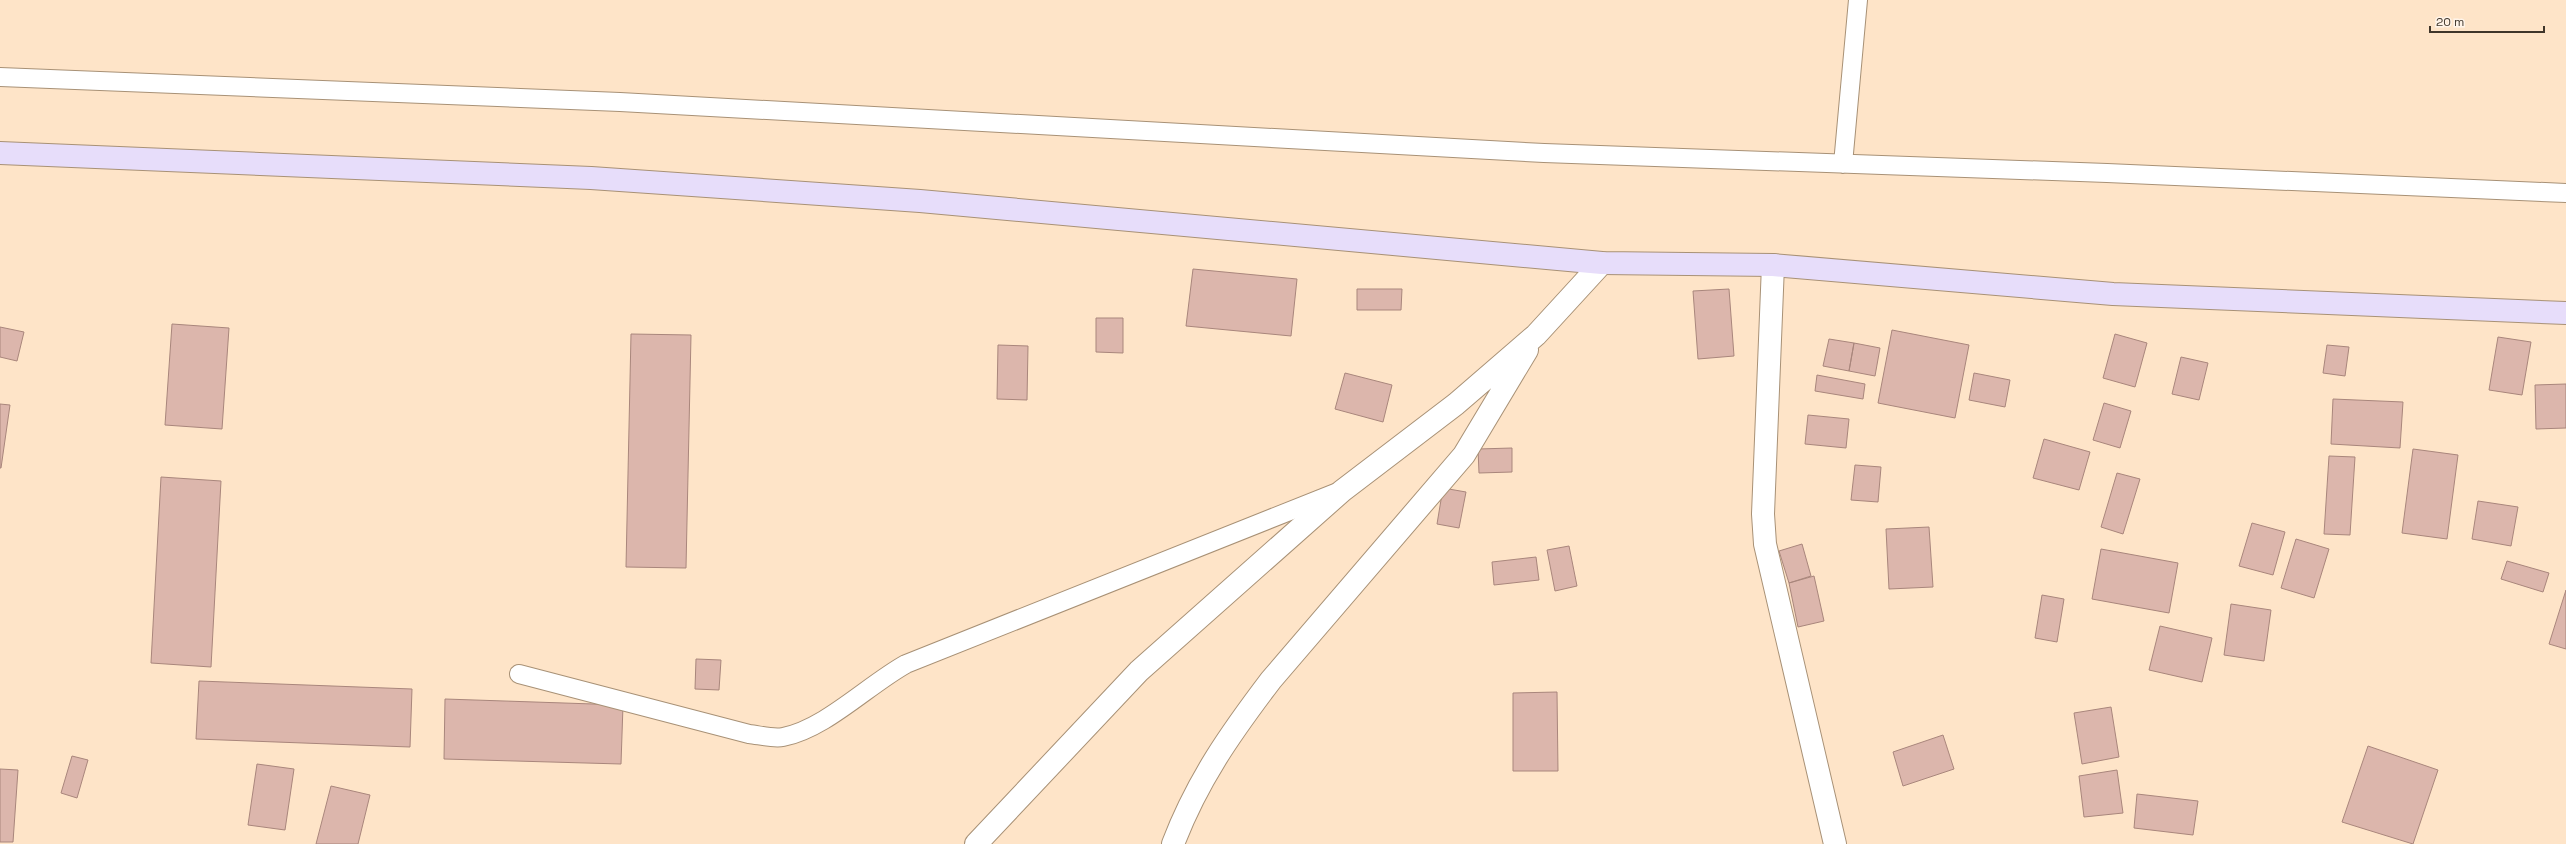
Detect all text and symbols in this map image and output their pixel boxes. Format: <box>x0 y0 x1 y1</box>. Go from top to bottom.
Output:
scale bar <box>2430 8 2544 34</box>
text: 20 m <box>2436 14 2464 30</box>

